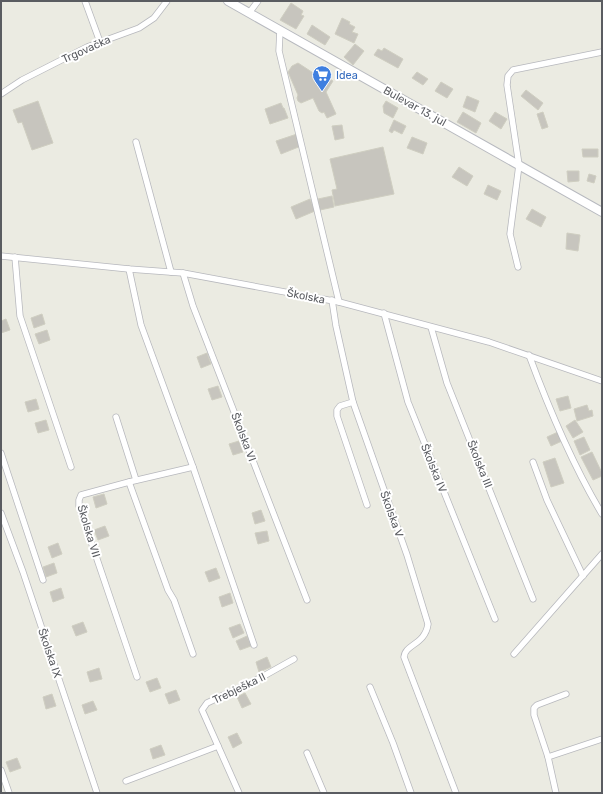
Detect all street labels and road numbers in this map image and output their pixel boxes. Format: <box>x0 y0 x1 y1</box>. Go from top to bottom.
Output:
street label: Trgovačka <box>60 33 113 66</box>
street label: Bulevar 13. jul <box>381 84 449 129</box>
street label: Školska <box>286 286 326 307</box>
street label: Školska VI <box>228 411 259 463</box>
street label: Školska III <box>464 438 495 490</box>
street label: Školska IV <box>418 442 449 494</box>
street label: Školska V <box>377 489 406 539</box>
street label: Školska VII <box>74 503 103 559</box>
street label: Školska IX <box>35 627 64 679</box>
street label: Trebješka II <box>211 670 268 707</box>

